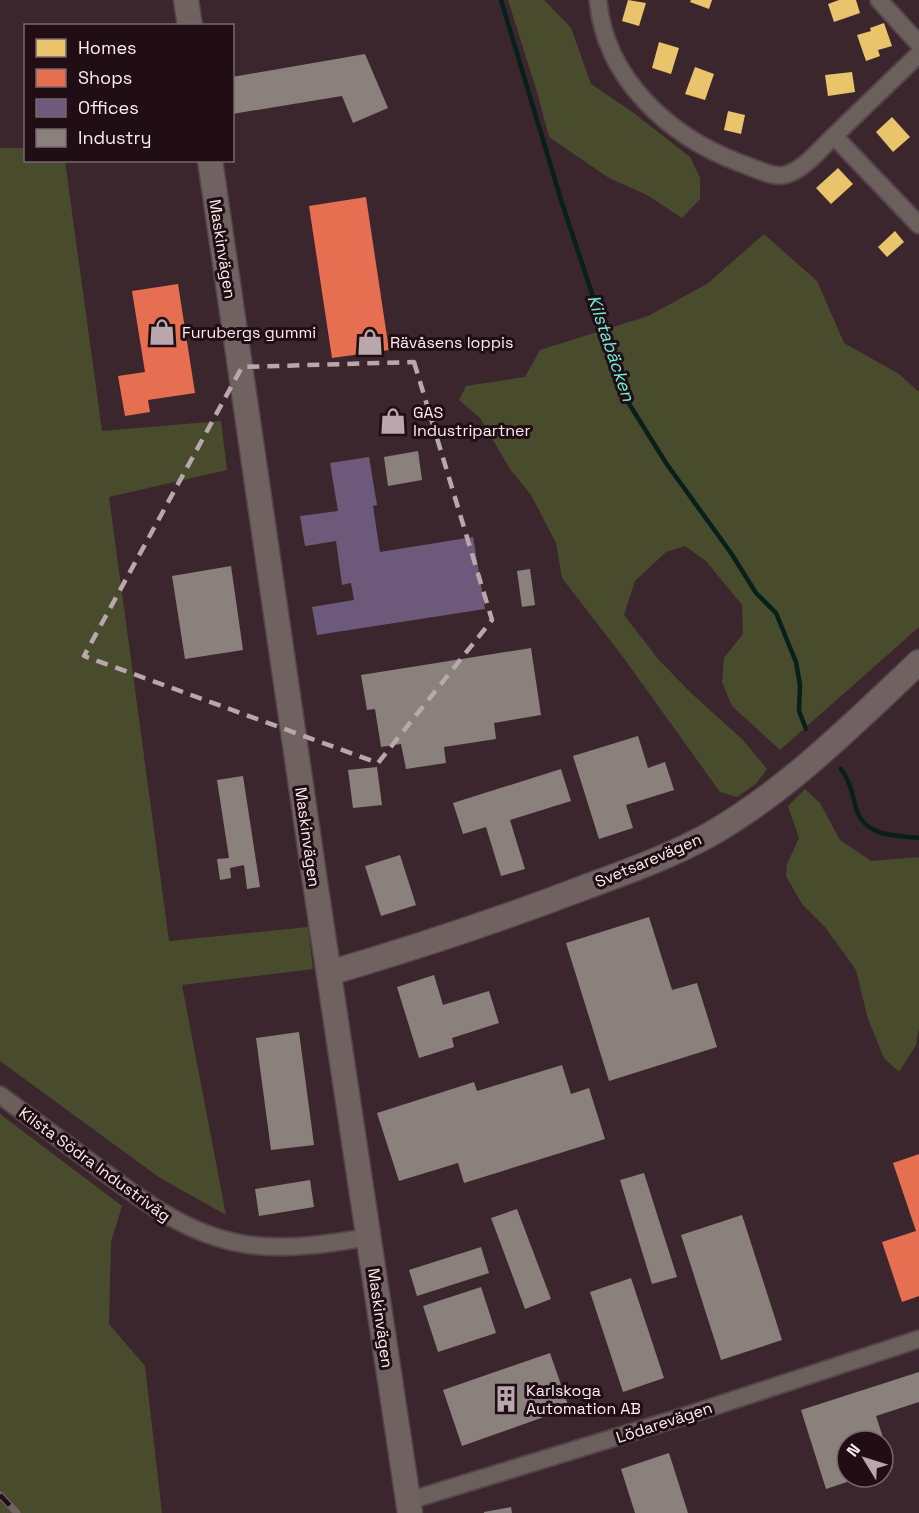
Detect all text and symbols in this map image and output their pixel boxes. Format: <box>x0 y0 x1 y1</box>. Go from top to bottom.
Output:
legend <box>24 24 234 162</box>
text: Homes <box>78 36 137 59</box>
text: Shops <box>78 66 132 89</box>
text: Offices <box>78 96 139 119</box>
text: Industry <box>78 126 151 149</box>
street label: Maskinvägen <box>204 198 241 300</box>
water label: Kilstabäcken <box>583 292 641 405</box>
shop icon: Furubergs gummi <box>147 317 177 347</box>
place label: Furubergs gummi <box>182 322 316 343</box>
shop icon: Rävåsens loppis <box>355 327 385 357</box>
place label: Rävåsens loppis <box>390 332 513 353</box>
place label: GAS Industripartner <box>413 402 531 441</box>
shop icon: GAS Industripartner <box>378 406 408 436</box>
street label: Maskinvägen <box>290 786 325 888</box>
street label: Svetsarevägen <box>592 829 705 892</box>
street label: Kilsta Södra Industriväg <box>15 1102 175 1227</box>
street label: Maskinvägen <box>363 1267 398 1369</box>
place label: Karlskoga Automation AB <box>526 1380 641 1419</box>
building icon: Karlskoga Automation AB <box>491 1384 521 1414</box>
street label: Lödarevägen <box>613 1397 715 1448</box>
north arrow <box>835 1429 895 1489</box>
text: N <box>842 1439 865 1461</box>

